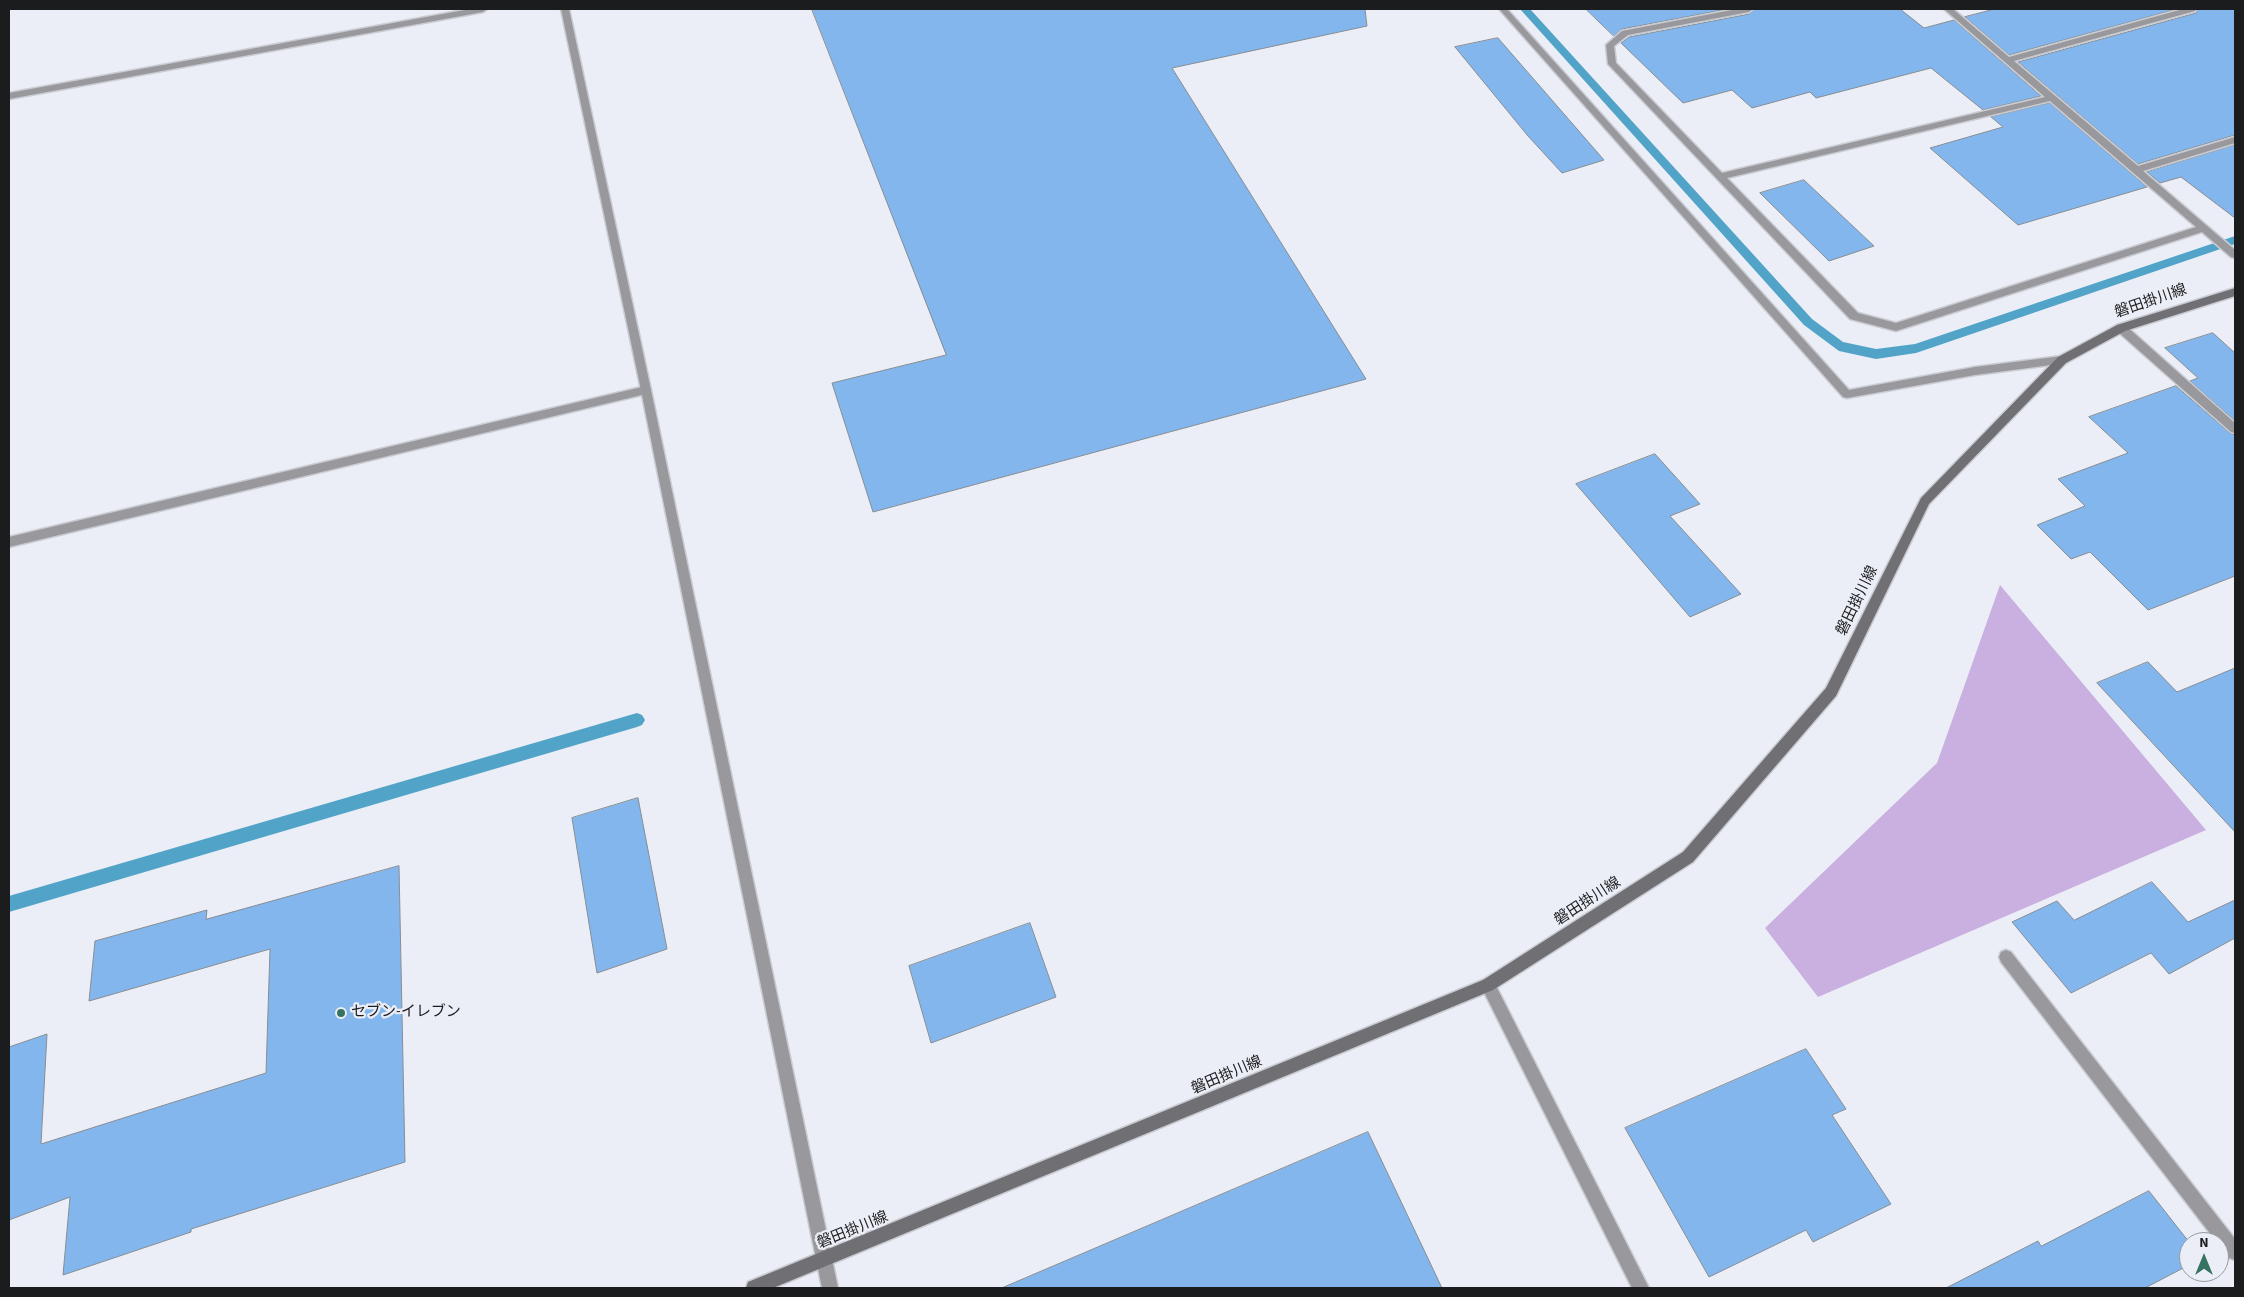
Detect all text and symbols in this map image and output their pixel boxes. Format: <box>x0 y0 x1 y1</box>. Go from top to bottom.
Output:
street label: 磐田掛川線 <box>2113 281 2189 323</box>
street label: 磐田掛川線 <box>1833 563 1883 639</box>
street label: 磐田掛川線 <box>1552 874 1624 930</box>
place label: セブン-イレブン <box>351 1004 461 1022</box>
marker: セブン-イレブン <box>335 1007 347 1019</box>
street label: 磐田掛川線 <box>1189 1053 1265 1099</box>
street label: 磐田掛川線 <box>815 1209 891 1253</box>
north arrow <box>2179 1232 2229 1282</box>
text: N <box>2199 1233 2209 1253</box>

